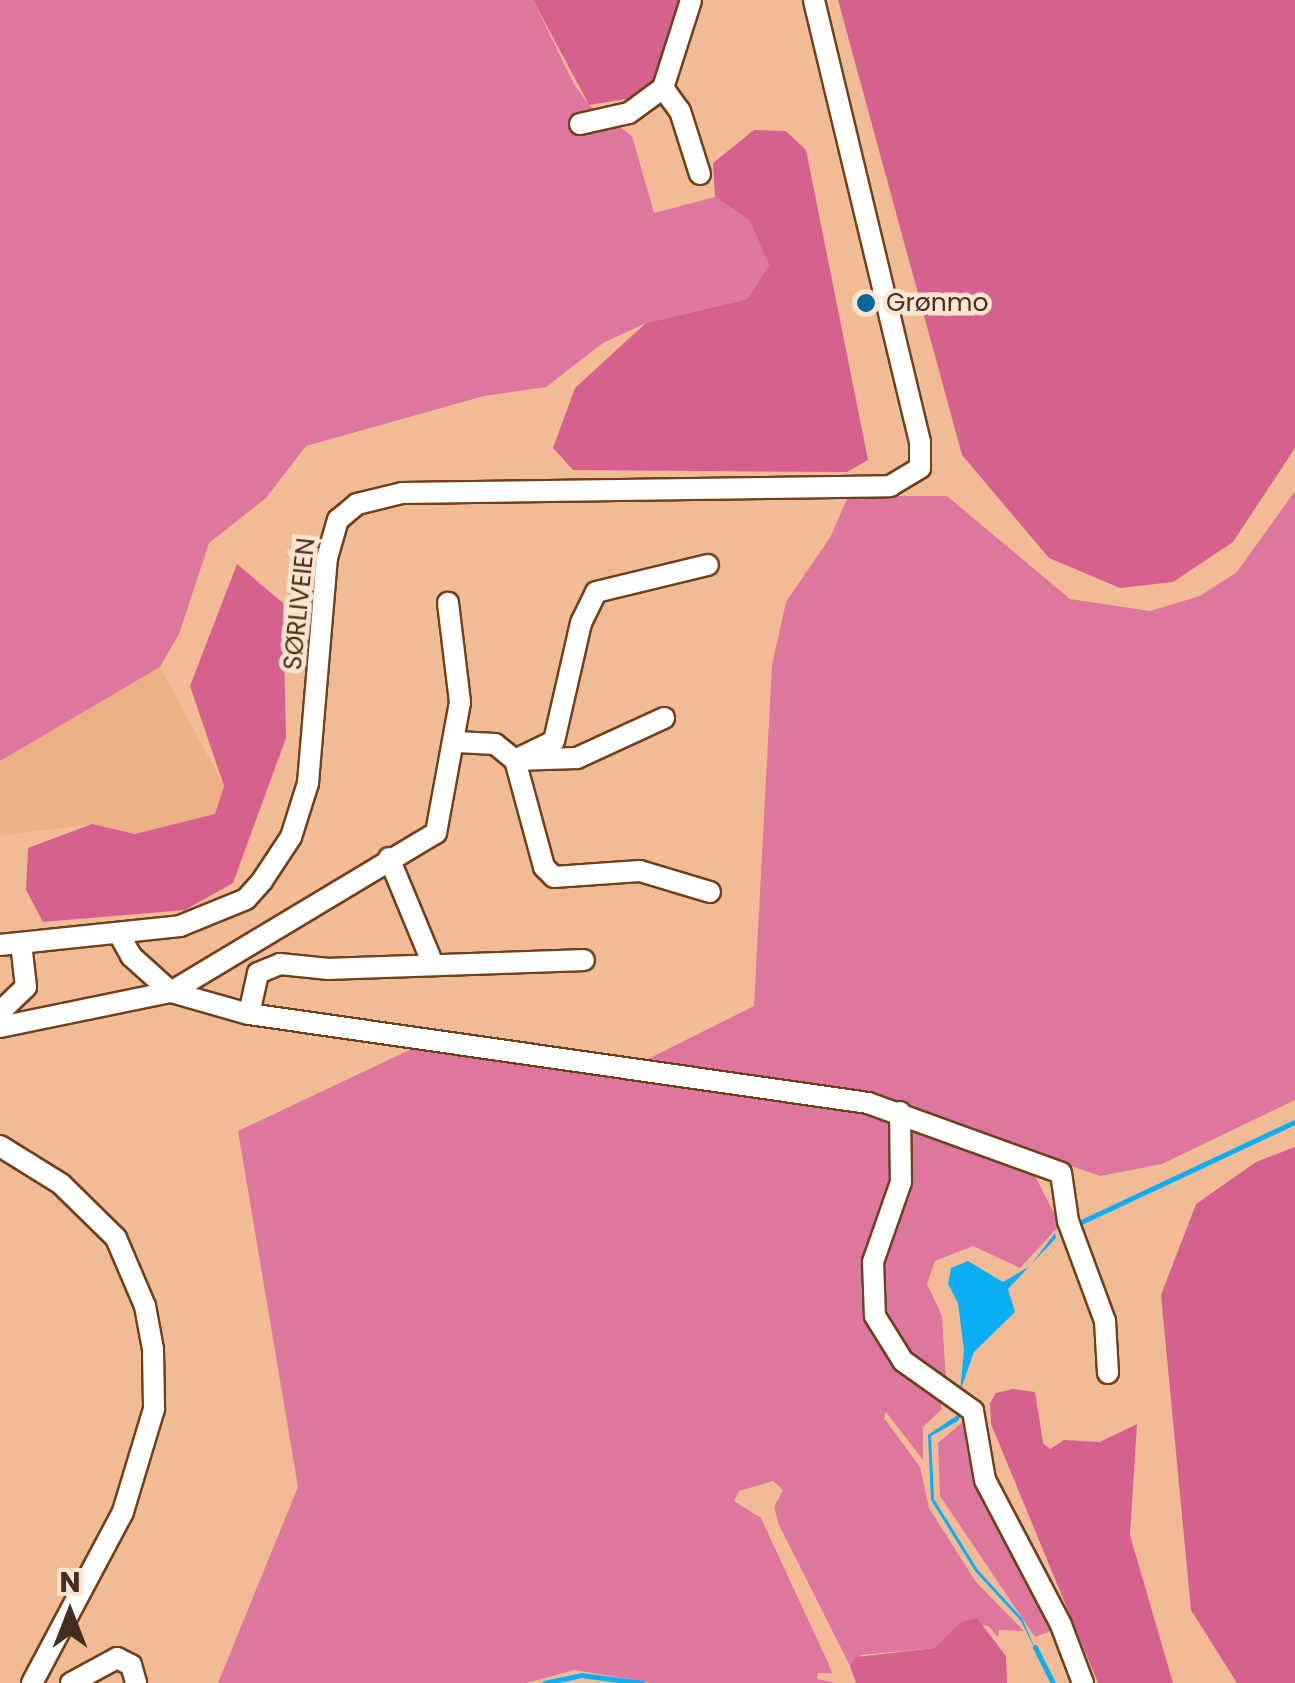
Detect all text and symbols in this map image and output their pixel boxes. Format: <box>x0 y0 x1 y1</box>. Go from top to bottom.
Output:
place label: Grønmo <box>886 288 989 318</box>
marker: Grønmo <box>855 292 877 314</box>
street label: SØRLIVEIEN <box>278 536 322 672</box>
north arrow <box>20 1563 120 1663</box>
text: N <box>59 1563 81 1602</box>

